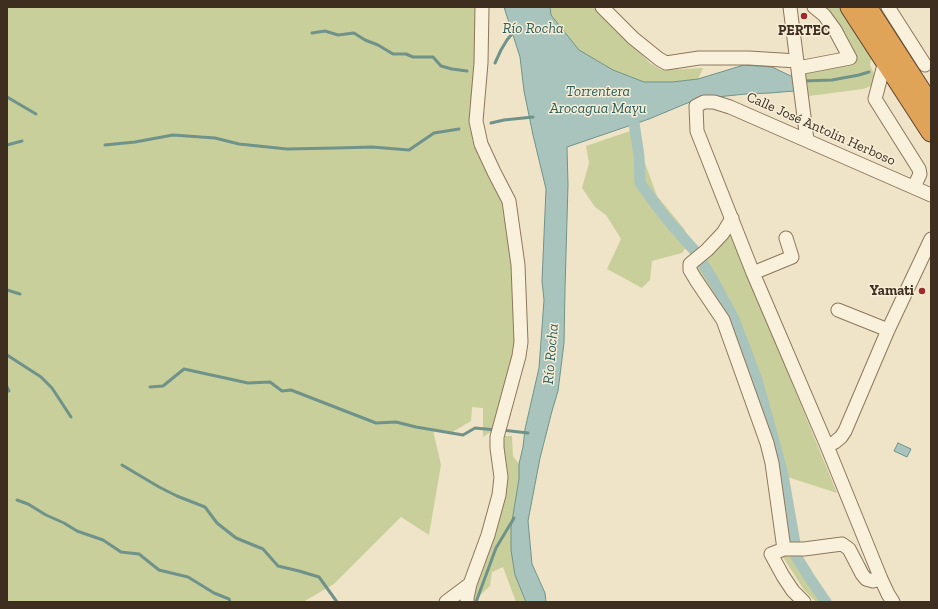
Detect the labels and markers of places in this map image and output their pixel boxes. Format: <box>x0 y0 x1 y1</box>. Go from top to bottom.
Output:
marker: PERTEC <box>799 11 809 21</box>
place label: PERTEC <box>778 23 830 39</box>
place label: Yamati <box>870 283 914 299</box>
marker: Yamati <box>917 286 927 296</box>

